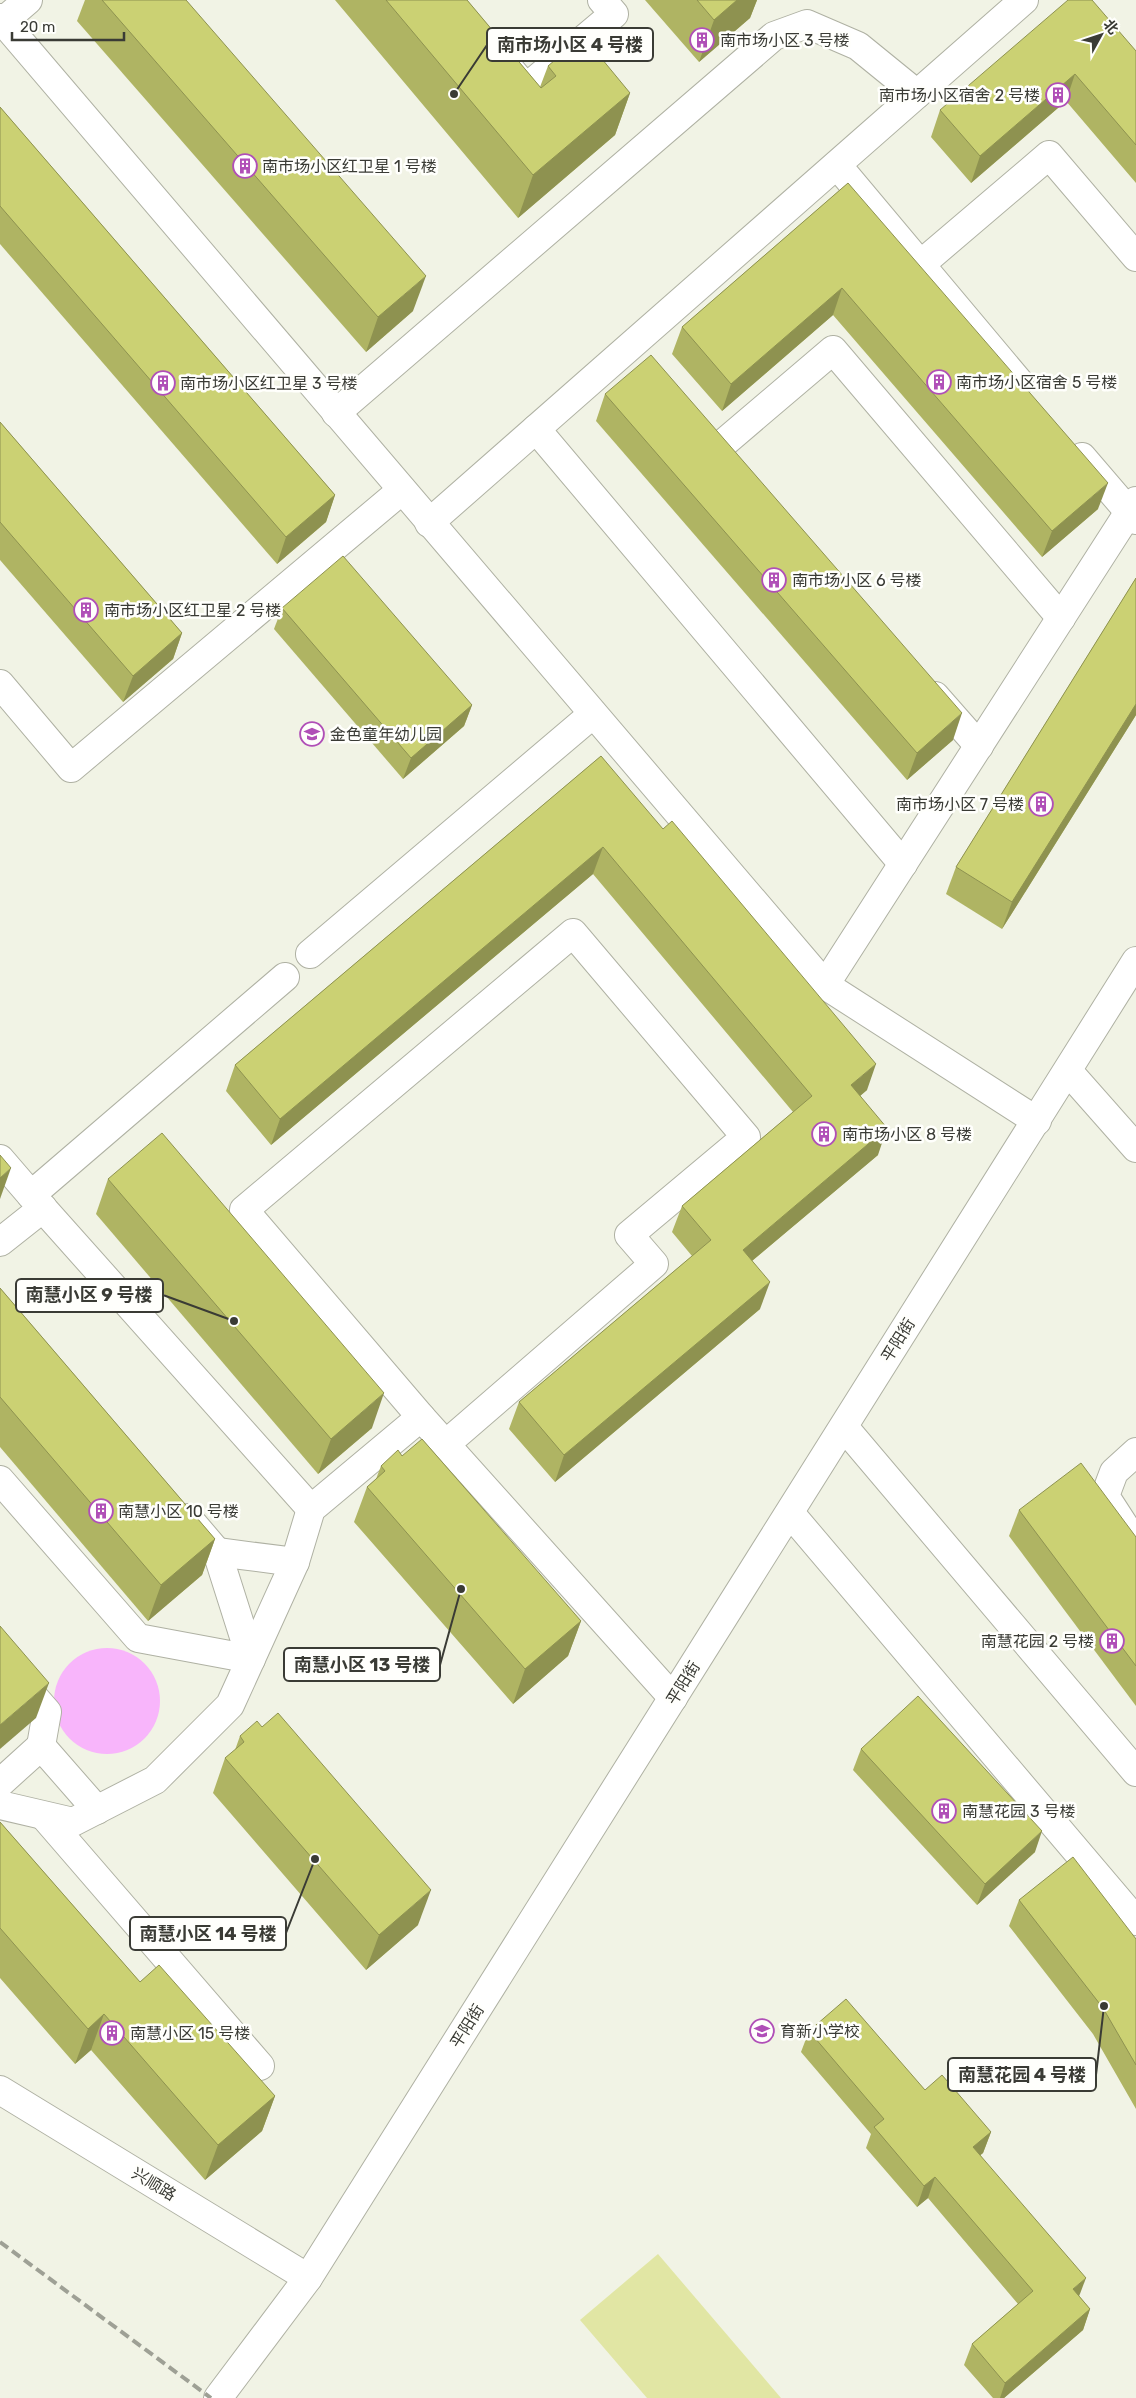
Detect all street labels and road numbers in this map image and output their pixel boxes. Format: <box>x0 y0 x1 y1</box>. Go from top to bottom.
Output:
street label: 平阳街 <box>877 1315 919 1365</box>
street label: 平阳街 <box>662 1658 704 1708</box>
street label: 平阳街 <box>446 2001 488 2051</box>
street label: 兴顺路 <box>129 2163 179 2205</box>

